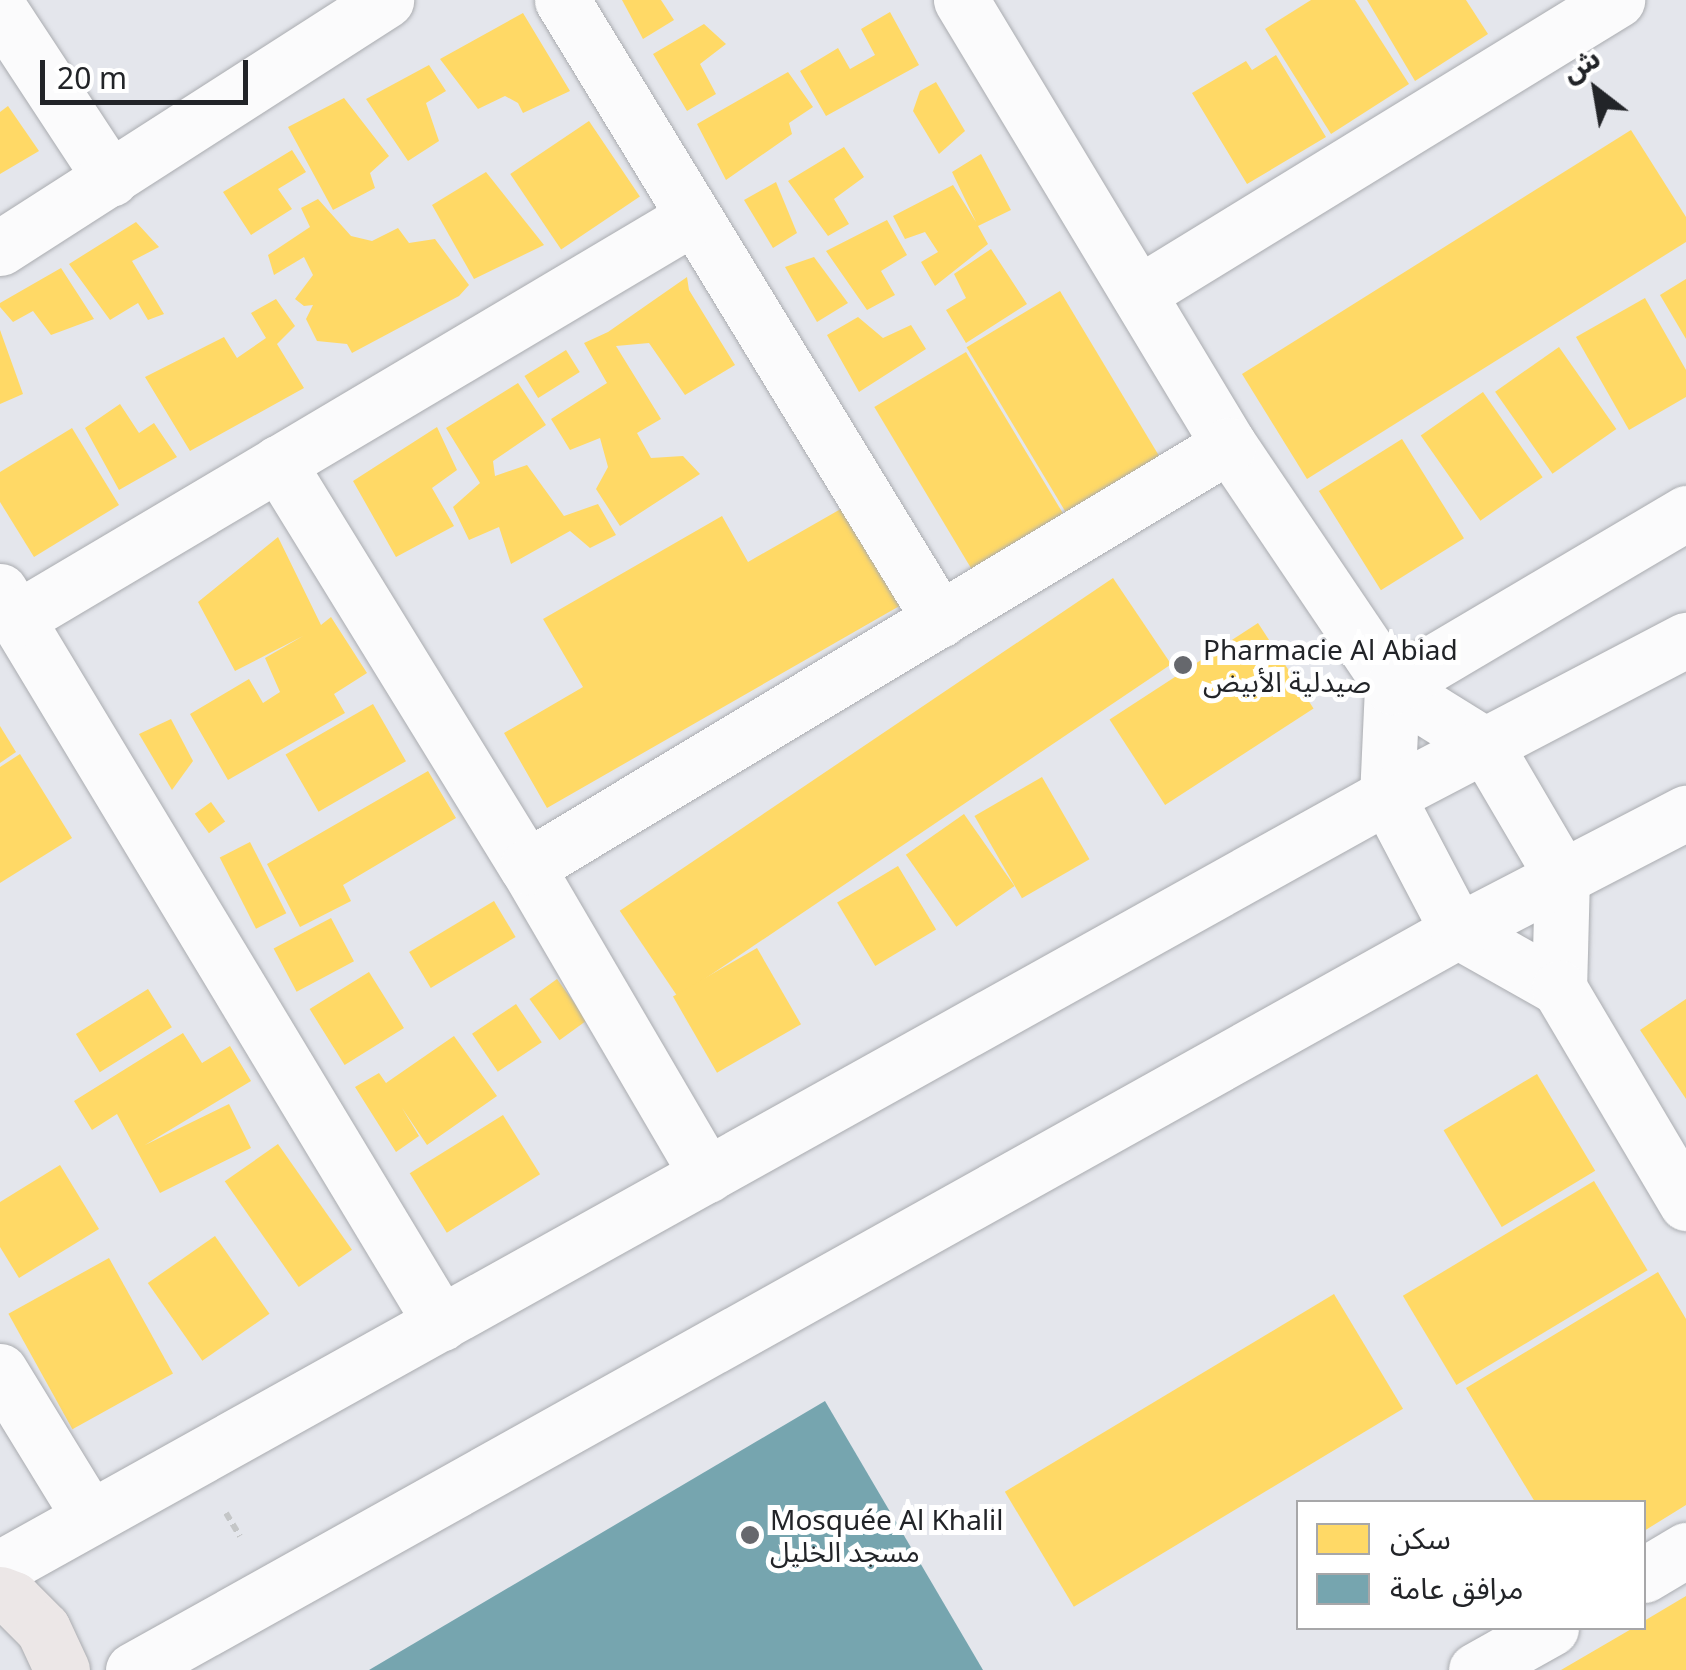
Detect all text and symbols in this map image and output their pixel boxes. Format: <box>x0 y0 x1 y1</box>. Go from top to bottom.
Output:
text: ش <box>1554 38 1607 90</box>
scale bar <box>45 40 252 102</box>
north arrow <box>1546 40 1646 140</box>
text: 20 m <box>57 57 127 98</box>
place label: Pharmacie Al Abiad صيدلية الأبيض <box>1203 632 1458 698</box>
marker: Pharmacie Al Abiad صيدلية الأبيض <box>1172 654 1194 676</box>
legend <box>1296 1500 1646 1630</box>
place label: Mosquée Al Khalil مسجد الخليل <box>770 1502 1004 1568</box>
text: سكن <box>1390 1517 1451 1558</box>
marker: Mosquée Al Khalil مسجد الخليل <box>739 1524 761 1546</box>
text: مرافق عامة <box>1390 1567 1524 1608</box>

